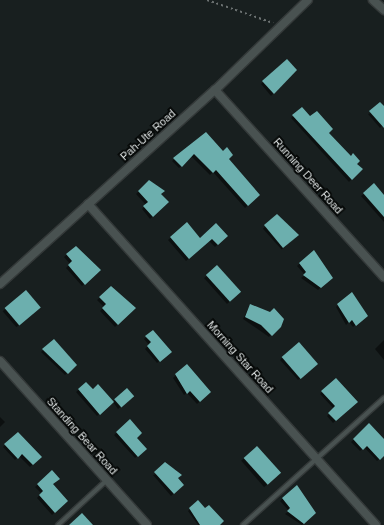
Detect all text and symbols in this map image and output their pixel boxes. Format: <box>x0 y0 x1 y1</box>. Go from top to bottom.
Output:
street label: Pah-Ute Road <box>118 107 178 163</box>
street label: Running Deer Road <box>271 135 345 217</box>
street label: Morning Star Road <box>204 318 276 396</box>
street label: Standing Bear Road <box>44 395 120 477</box>

